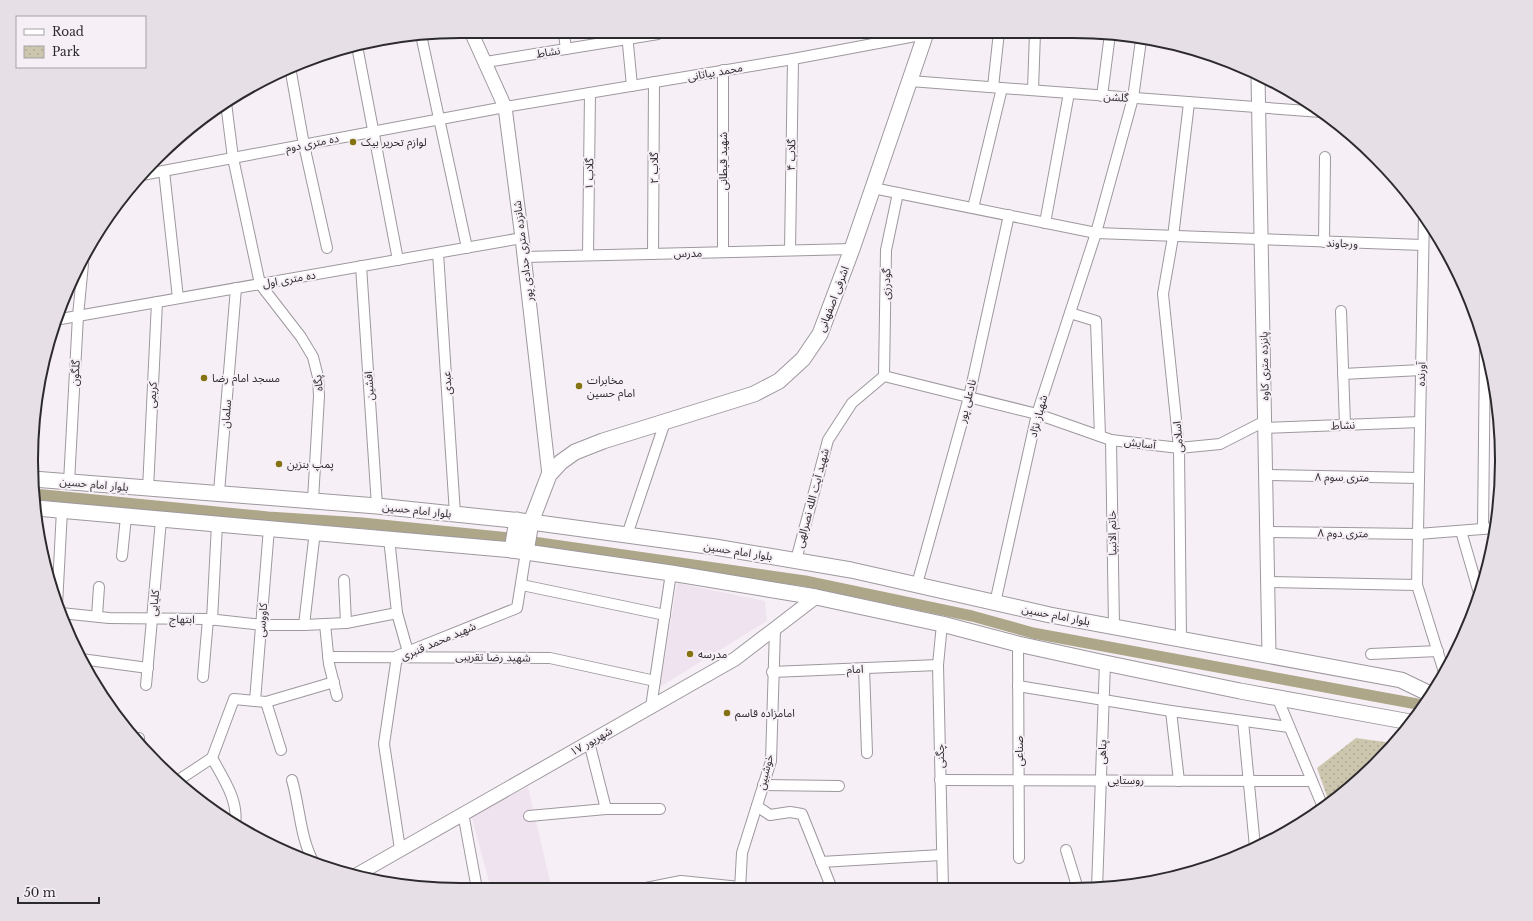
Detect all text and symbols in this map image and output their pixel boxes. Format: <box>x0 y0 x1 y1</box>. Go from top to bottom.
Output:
legend <box>16 16 146 68</box>
text: Road <box>52 24 84 39</box>
street label: نشاط <box>535 43 561 61</box>
text: Park <box>52 44 80 59</box>
street label: محمد بیاتانی <box>686 60 744 84</box>
street label: گلشن <box>1103 89 1130 105</box>
street label: ده متری دوم <box>284 131 340 156</box>
street label: شهید قیطانی <box>716 131 730 190</box>
place label: لوازم تحریر بیک <box>361 135 427 150</box>
marker: لوازم تحریر بیک <box>348 137 358 147</box>
street label: گلاب ۴ <box>784 139 799 171</box>
street label: گلاب ۲ <box>647 152 661 184</box>
street label: گلاب ۱ <box>582 158 597 190</box>
street label: شانزده متری حدادی پور <box>510 199 537 303</box>
street label: ورجاوند <box>1326 235 1358 251</box>
street label: مدرس <box>674 246 703 260</box>
street label: اشرفی اصفهانی <box>814 264 852 334</box>
street label: ده متری اول <box>261 267 317 291</box>
street label: گودرزی <box>879 268 893 300</box>
street label: پانزده متری کاوه <box>1256 331 1273 401</box>
street label: گلگون <box>67 359 83 386</box>
street label: آورنده <box>1414 361 1428 386</box>
street label: عبدی <box>439 370 455 395</box>
place label: مسجد امام رضا <box>212 371 280 386</box>
street label: افشین <box>361 371 377 401</box>
marker: مسجد امام رضا <box>199 373 209 383</box>
place label: مخابرات امام حسین <box>587 373 635 401</box>
street label: پگاه <box>310 374 327 392</box>
street label: نادعلی پور <box>955 378 980 425</box>
street label: کریمی <box>144 381 160 409</box>
marker: مخابرات امام حسین <box>574 381 584 391</box>
street label: شهباز نژاد <box>1026 393 1050 439</box>
street label: سلمان <box>218 399 234 429</box>
street label: نشاط <box>1331 418 1355 432</box>
street label: اسلامی <box>1170 421 1186 453</box>
street label: آسایش <box>1123 434 1157 452</box>
street label: شهید آیت الله نصرالهی <box>792 446 832 549</box>
place label: پمپ بنزین <box>287 457 334 472</box>
marker: پمپ بنزین <box>274 459 284 469</box>
street label: ۸ متری سوم <box>1315 470 1370 485</box>
street label: بلوار امام حسین <box>59 474 129 495</box>
street label: بلوار امام حسین <box>382 499 452 522</box>
street label: خاتم الانبیا <box>1105 510 1121 556</box>
street label: ۸ متری دوم <box>1318 526 1369 541</box>
street label: بلوار امام حسین <box>703 539 773 564</box>
street label: کلیایی <box>146 589 162 617</box>
street label: کاووسی <box>254 602 270 638</box>
street label: بلوار امام حسین <box>1020 602 1091 629</box>
street label: ابتهاج <box>169 612 195 627</box>
street label: شهید محمد قنبری <box>398 619 478 663</box>
place label: مدرسه <box>698 647 728 661</box>
street label: شهید رضا تقریبی <box>455 649 531 665</box>
marker: مدرسه <box>685 649 695 659</box>
street label: امام <box>846 662 864 677</box>
place label: امامزاده قاسم <box>735 706 795 722</box>
marker: امامزاده قاسم <box>722 708 732 718</box>
street label: ۱۷ شهریور <box>567 723 615 759</box>
street label: صناعی <box>1012 736 1026 766</box>
street label: پناهی <box>1095 739 1111 765</box>
street label: چگنی <box>933 743 948 768</box>
street label: خوشبین <box>754 752 776 791</box>
street label: روستایی <box>1108 773 1144 787</box>
scale bar <box>18 879 99 905</box>
text: 50 m <box>24 885 56 900</box>

